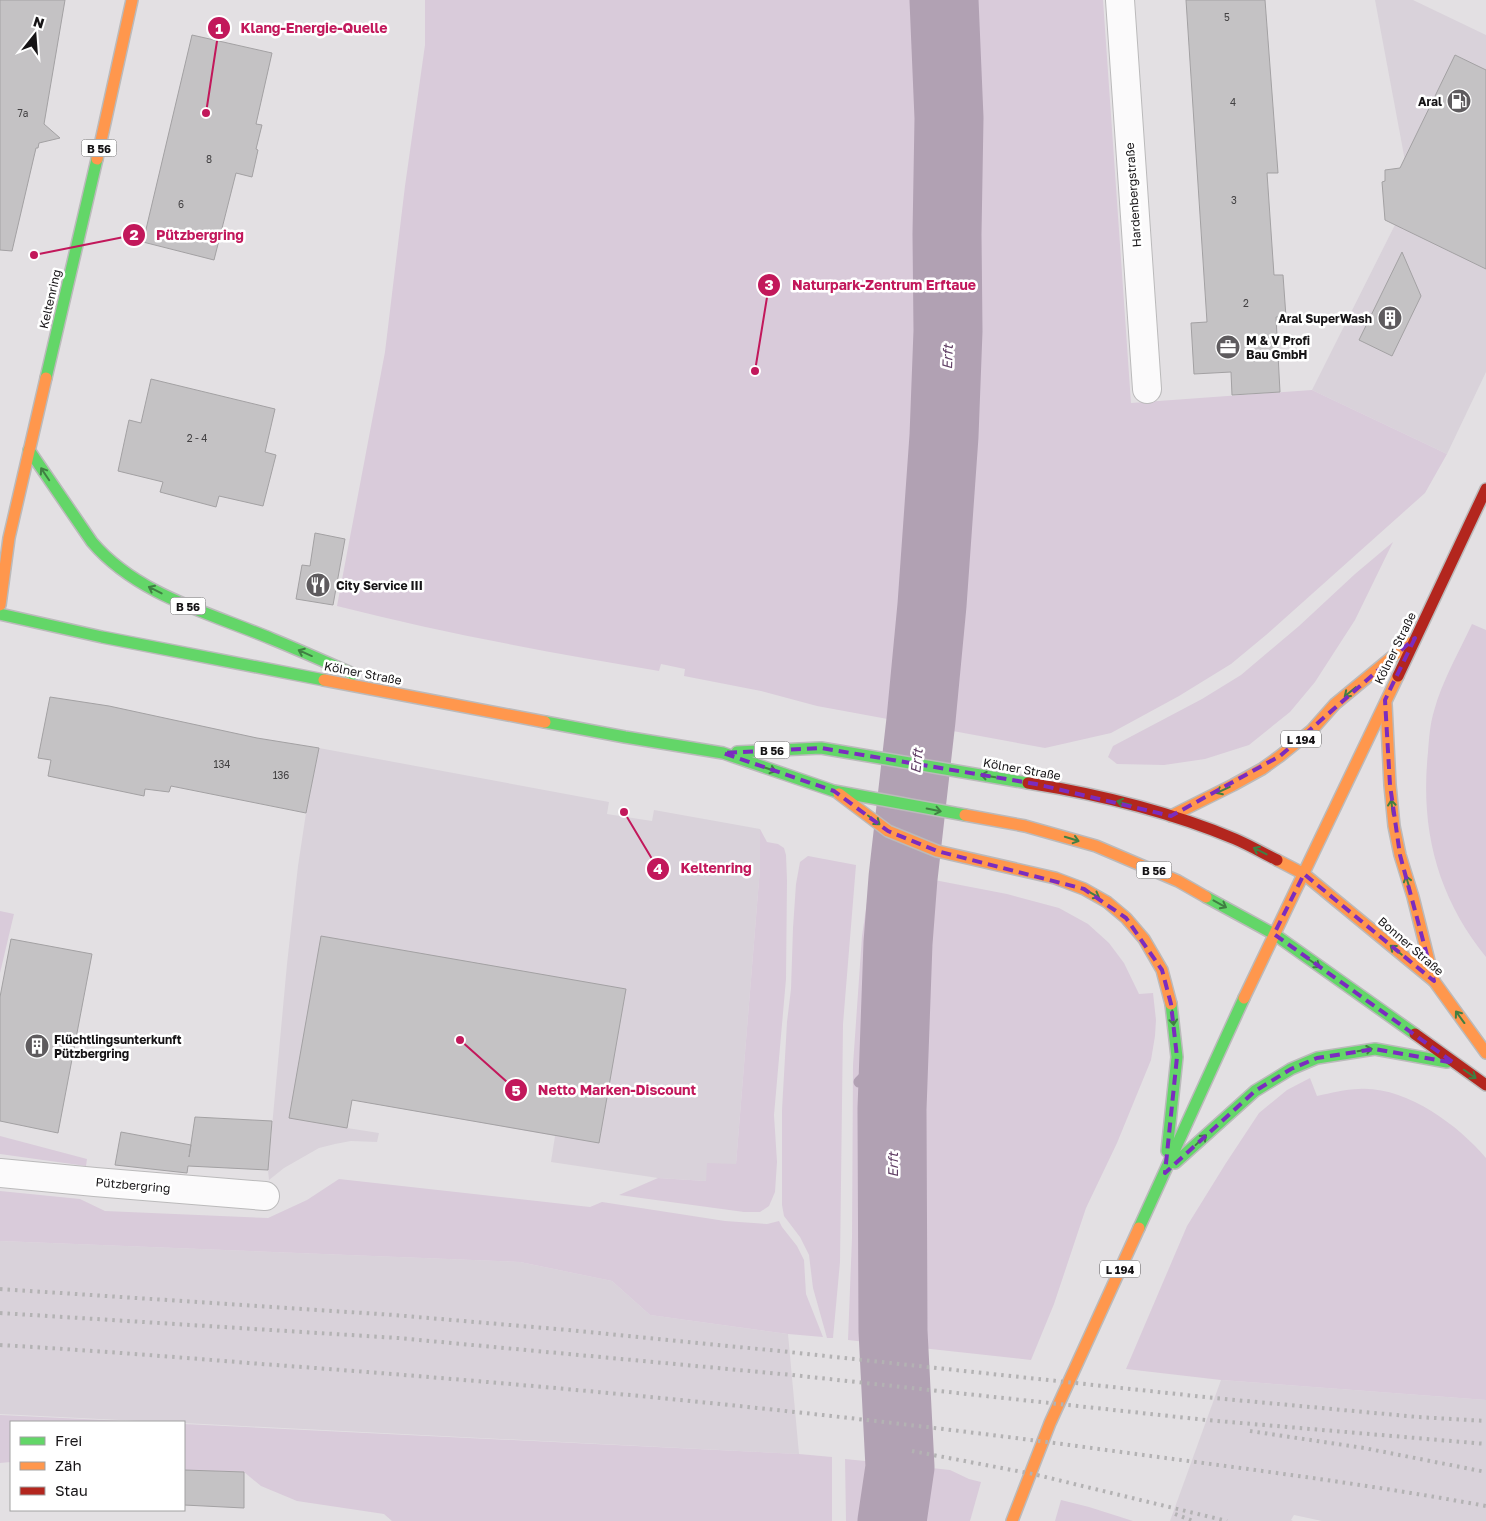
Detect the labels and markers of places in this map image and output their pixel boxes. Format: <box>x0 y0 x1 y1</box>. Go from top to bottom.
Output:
callout: Klang-Energie-Quelle <box>206 14 398 43</box>
fuel station icon: Aral <box>1446 88 1472 114</box>
place label: Aral <box>1418 94 1442 109</box>
callout: Pützbergring <box>121 220 254 249</box>
callout: Naturpark-Zentrum Erftaue <box>757 271 986 300</box>
building icon: Aral SuperWash <box>1377 305 1403 331</box>
place label: Aral SuperWash <box>1278 311 1372 326</box>
place label: M & V Profi Bau GmbH <box>1246 333 1310 362</box>
office icon: M & V Profi Bau GmbH <box>1215 334 1241 360</box>
restaurant icon: City Service III <box>305 572 331 598</box>
place label: City Service III <box>336 578 423 593</box>
callout: Keltenring <box>645 854 761 883</box>
place label: Flüchtlingsunterkunft Pützbergring <box>54 1032 182 1061</box>
building icon: Flüchtlingsunterkunft Pützbergring <box>24 1033 50 1059</box>
callout: Netto Marken-Discount <box>503 1076 706 1105</box>

